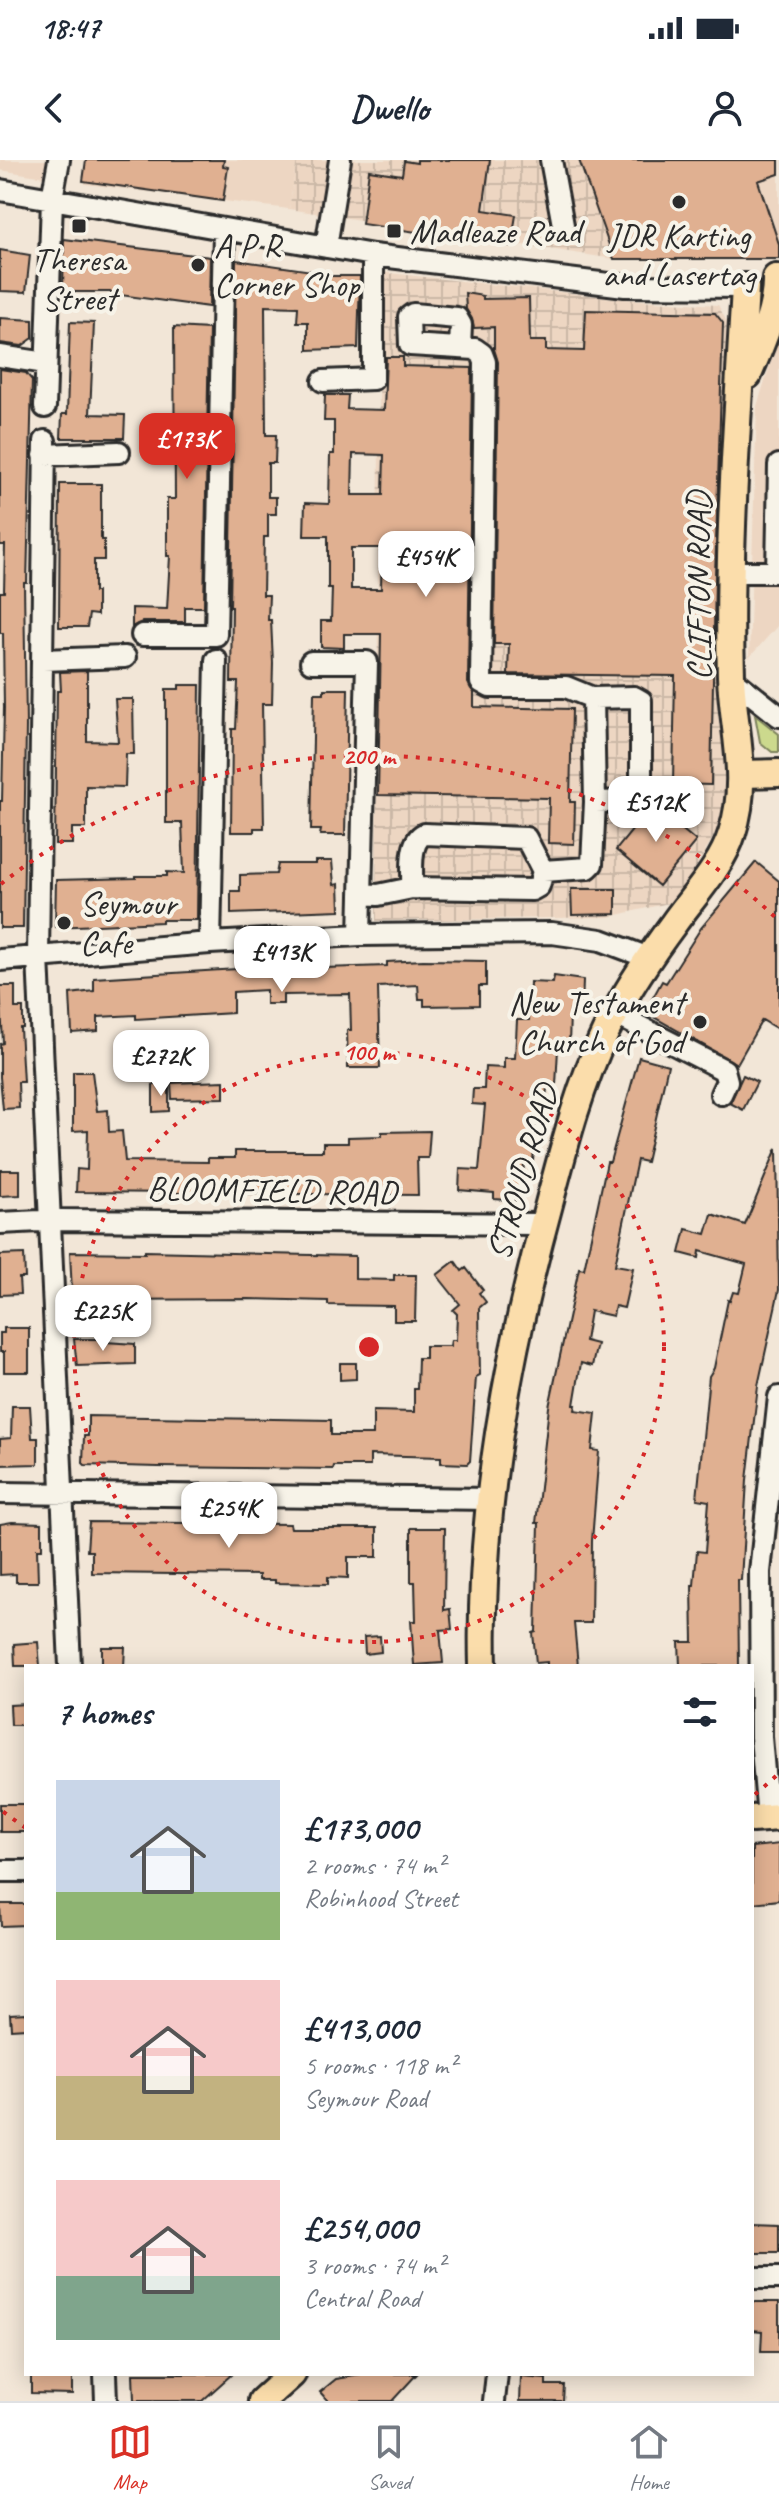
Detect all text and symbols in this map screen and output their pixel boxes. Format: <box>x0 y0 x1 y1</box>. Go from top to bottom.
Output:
text: 18:47 <box>40 9 100 47</box>
text: Dwello <box>350 85 429 131</box>
icon: back <box>32 86 76 130</box>
icon: person <box>703 86 747 130</box>
marker: JDR Karting and Lasertag <box>670 193 688 211</box>
place label: Madleaze Road <box>410 210 585 253</box>
place label: JDR Karting and Lasertag <box>603 214 757 296</box>
marker: Theresa Street <box>70 217 88 235</box>
marker: Madleaze Road <box>385 222 403 240</box>
place label: A P R Corner Shop <box>214 224 361 306</box>
place label: Theresa Street <box>33 238 128 320</box>
marker: A P R Corner Shop <box>189 256 207 274</box>
pin: £173K <box>131 413 243 481</box>
text: £173K <box>157 422 217 455</box>
street label: CLIFTON ROAD <box>677 488 720 680</box>
pin: £454K <box>370 531 482 599</box>
text: £454K <box>396 540 456 573</box>
text: 200 m <box>343 741 397 771</box>
pin: £512K <box>600 776 712 844</box>
text: £512K <box>626 785 686 818</box>
place label: Seymour Cafe <box>80 882 179 964</box>
marker: Seymour Cafe <box>55 914 73 932</box>
pin: £413K <box>226 926 338 994</box>
text: £413K <box>252 935 312 968</box>
place label: New Testament Church of God <box>508 981 689 1063</box>
marker: New Testament Church of God <box>691 1013 709 1031</box>
pin: £272K <box>105 1030 217 1098</box>
text: 100 m <box>343 1037 397 1067</box>
text: £272K <box>131 1039 191 1072</box>
street label: STROUD ROAD <box>477 1076 568 1264</box>
street label: BLOOMFIELD ROAD <box>147 1166 399 1214</box>
pin: £225K <box>47 1285 159 1353</box>
text: £225K <box>73 1294 133 1327</box>
centre of rings <box>355 1333 383 1361</box>
pin: £254K <box>173 1482 285 1550</box>
text: £254K <box>199 1491 259 1524</box>
icon: filters <box>678 1690 722 1734</box>
text: 7 homes <box>56 1691 152 1734</box>
text: £173,000 <box>304 1806 418 1849</box>
icon: home <box>120 1812 216 1908</box>
text: 2 rooms · 74 m² <box>304 1849 445 1882</box>
text: Robinhood Street <box>304 1882 458 1915</box>
text: £413,000 <box>304 2006 418 2049</box>
icon: home <box>120 2012 216 2108</box>
text: 5 rooms · 118 m² <box>304 2049 456 2082</box>
text: Seymour Road <box>304 2082 427 2115</box>
text: £254,000 <box>304 2206 417 2249</box>
icon: home <box>120 2212 216 2308</box>
text: 3 rooms · 74 m² <box>304 2249 445 2282</box>
text: Central Road <box>304 2282 420 2315</box>
tab: Map <box>108 2420 152 2496</box>
tab: Saved <box>367 2420 411 2496</box>
tab: Home <box>627 2420 671 2496</box>

